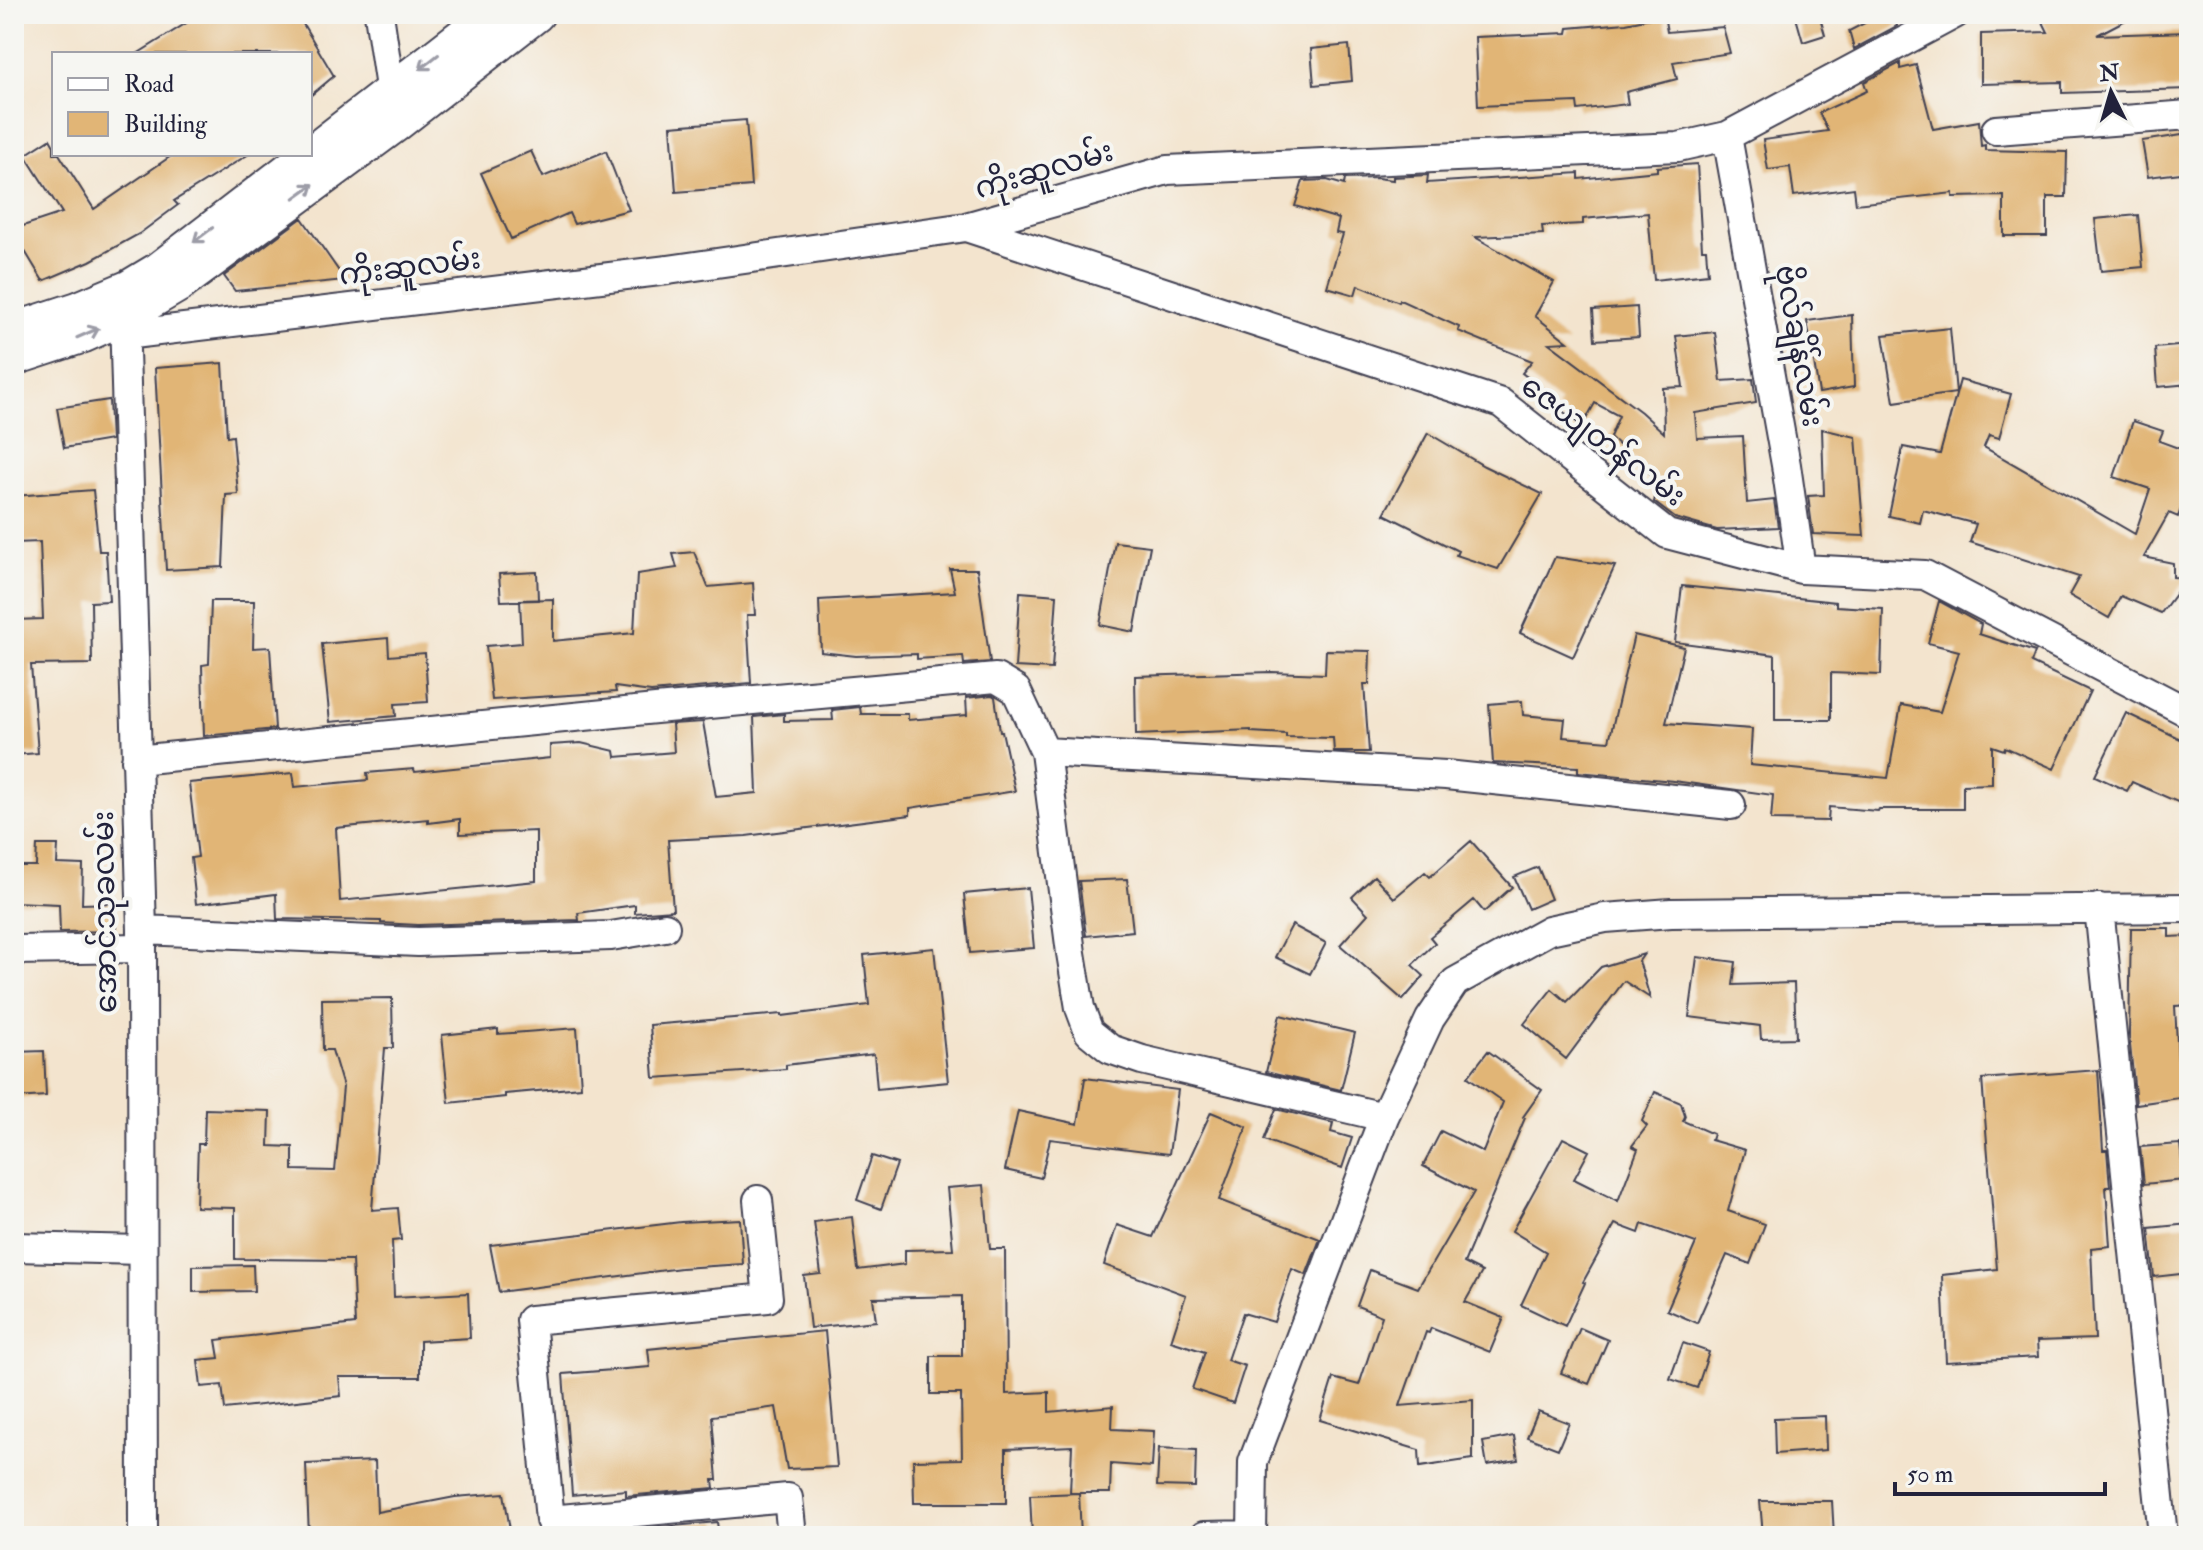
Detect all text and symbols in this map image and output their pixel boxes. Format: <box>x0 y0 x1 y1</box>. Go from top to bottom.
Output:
legend <box>52 52 312 156</box>
north arrow <box>2071 52 2151 132</box>
one-way arrow <box>419 53 440 71</box>
text: N <box>2097 58 2121 88</box>
text: Road <box>124 69 174 100</box>
text: Building <box>124 109 208 140</box>
street label: ကိုးဆူလမ်း <box>969 129 1119 213</box>
one-way arrow <box>293 183 315 199</box>
one-way arrow <box>193 227 214 244</box>
street label: ကိုးဆူလမ်း <box>337 236 484 300</box>
street label: ဗိုလ်ချိန်လမ်း <box>1761 262 1835 431</box>
one-way arrow <box>75 324 100 339</box>
street label: ဇေယျတန်လမ်း <box>1510 364 1695 519</box>
street label: အောင်သုခလမ်း <box>81 810 131 1014</box>
scale bar <box>1895 1446 2105 1496</box>
text: 50 m <box>1907 1459 1954 1490</box>

